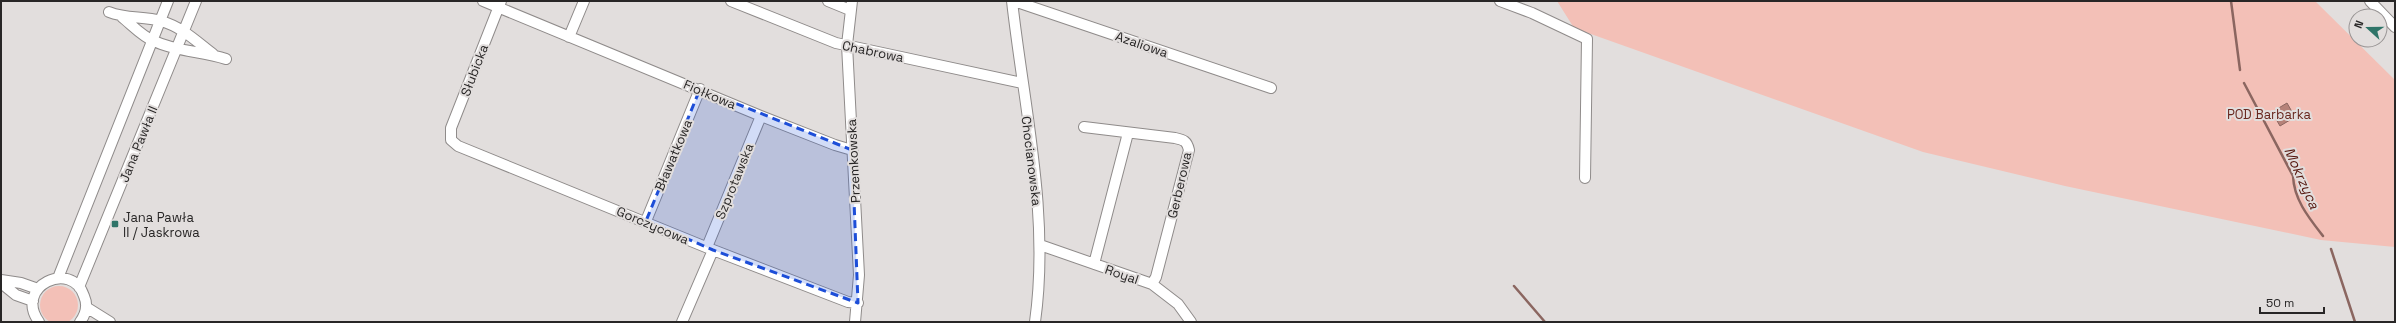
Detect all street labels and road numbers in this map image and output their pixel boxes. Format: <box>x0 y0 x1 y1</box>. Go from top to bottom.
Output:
street label: Azaliowa <box>1113 28 1171 62</box>
street label: Chabrowa <box>841 37 906 66</box>
street label: Słubicka <box>457 41 492 99</box>
street label: Fiołkowa <box>681 76 739 113</box>
street label: Jana Pawła II <box>115 104 161 185</box>
street label: Chocianowska <box>1018 115 1045 207</box>
street label: Bławatkowa <box>651 116 696 194</box>
street label: Przemkowska <box>843 118 864 203</box>
street label: Szprotawska <box>712 140 758 222</box>
street label: Gerberowa <box>1164 150 1195 220</box>
street label: Gorczycowa <box>614 203 692 249</box>
street label: Royal <box>1103 261 1141 288</box>

